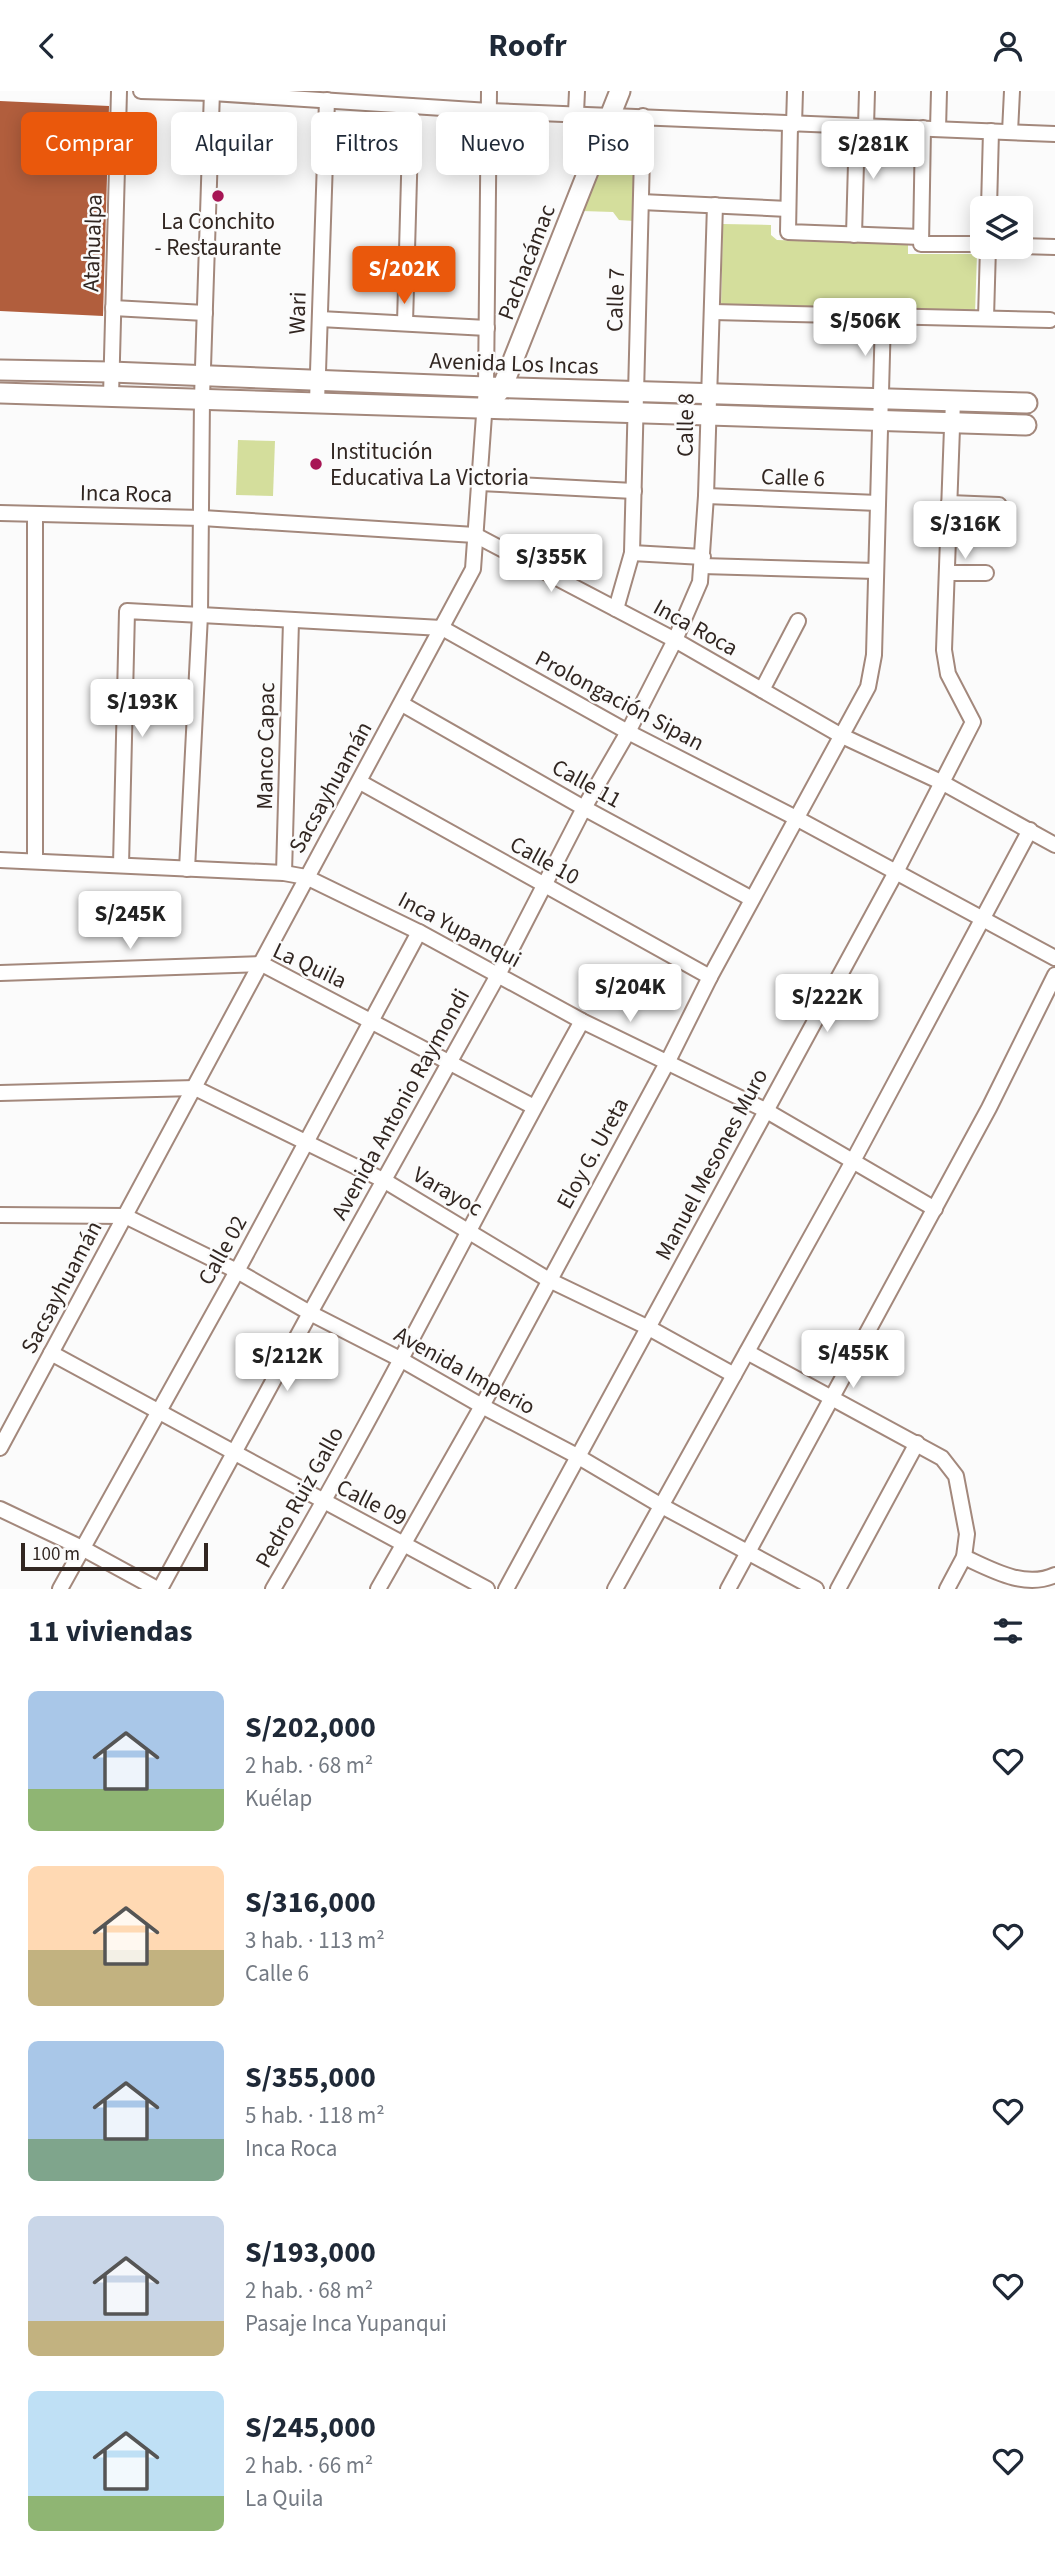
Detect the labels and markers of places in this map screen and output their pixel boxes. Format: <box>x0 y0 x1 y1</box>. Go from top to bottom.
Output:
pin: S/281K <box>816 122 930 181</box>
marker: La Conchito - Restaurante <box>210 188 226 204</box>
place label: La Conchito - Restaurante <box>154 205 282 264</box>
pin: S/202K <box>347 247 461 306</box>
pin: S/506K <box>808 299 922 358</box>
place label: Institución Educativa La Victoria <box>330 435 529 494</box>
marker: Institución Educativa La Victoria <box>308 456 324 472</box>
pin: S/316K <box>908 501 1022 561</box>
pin: S/355K <box>494 535 608 594</box>
pin: S/193K <box>85 679 199 739</box>
pin: S/245K <box>73 891 187 951</box>
pin: S/204K <box>573 965 687 1024</box>
pin: S/222K <box>770 975 884 1034</box>
pin: S/455K <box>796 1331 910 1390</box>
pin: S/212K <box>230 1333 344 1393</box>

